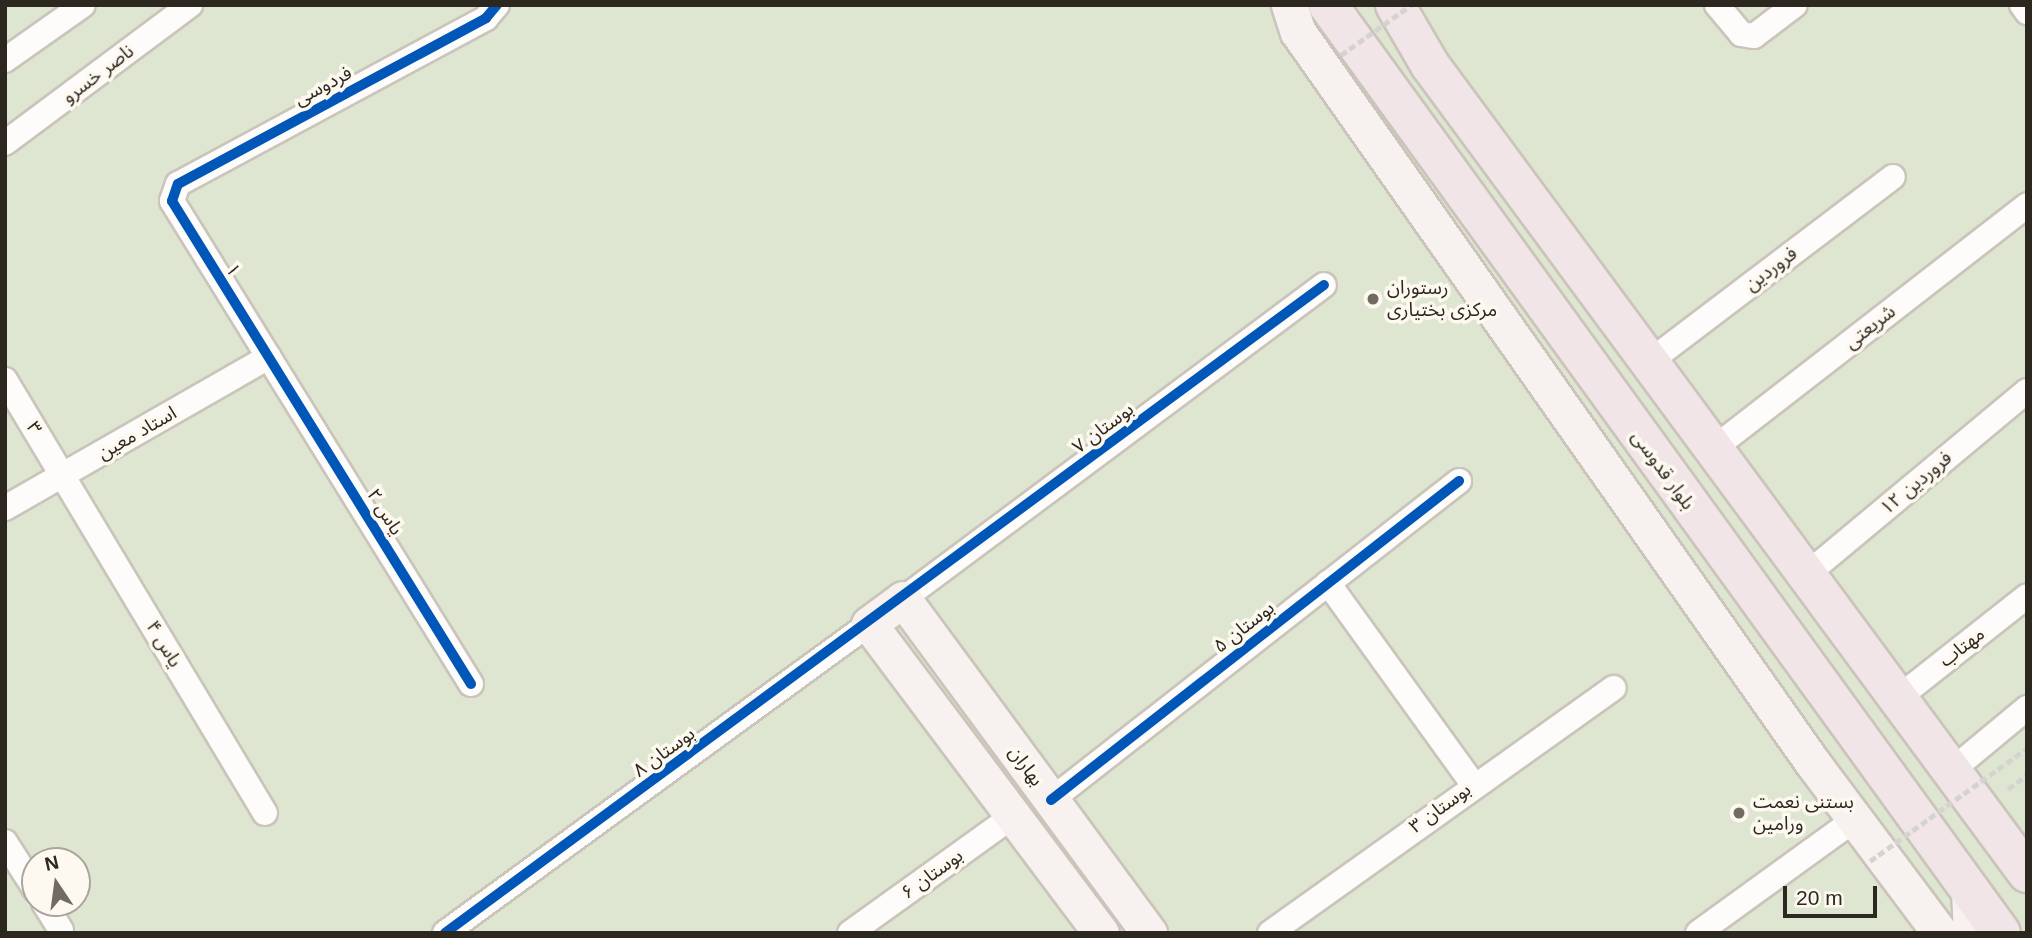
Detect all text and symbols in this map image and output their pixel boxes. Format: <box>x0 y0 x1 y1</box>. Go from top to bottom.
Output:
street label: ناصر خسرو <box>58 40 138 108</box>
street label: فردوسی <box>290 61 356 111</box>
street label: فروردین <box>1740 242 1802 296</box>
street label: ۱ <box>220 259 246 281</box>
place label: رستوران مرکزی بختیاری <box>1387 277 1497 321</box>
marker: رستوران مرکزی بختیاری <box>1365 291 1381 307</box>
street label: شریعتی <box>1840 300 1900 354</box>
street label: بوستان ۷ <box>1068 398 1138 458</box>
street label: استاد معین <box>94 401 180 465</box>
street label: ۳ <box>21 417 47 439</box>
street label: بلوار قدوسی <box>1627 426 1699 514</box>
street label: ۱۲ فروردین <box>1876 446 1956 520</box>
street label: یاس ۲ <box>362 485 408 539</box>
street label: بوستان ۵ <box>1209 596 1279 658</box>
street label: یاس ۴ <box>141 617 187 671</box>
street label: مهتاب <box>1935 622 1989 672</box>
street label: بوستان ۸ <box>629 722 699 782</box>
street label: بهاران <box>1004 741 1048 791</box>
street label: بوستان ۳ <box>1405 778 1475 838</box>
place label: بستنی نعمت ورامین <box>1753 791 1854 835</box>
marker: بستنی نعمت ورامین <box>1731 805 1747 821</box>
street label: بوستان ۶ <box>897 844 967 904</box>
north arrow <box>21 847 91 917</box>
text: N <box>43 851 61 875</box>
scale bar <box>1787 872 1882 916</box>
text: 20 m <box>1796 886 1843 909</box>

